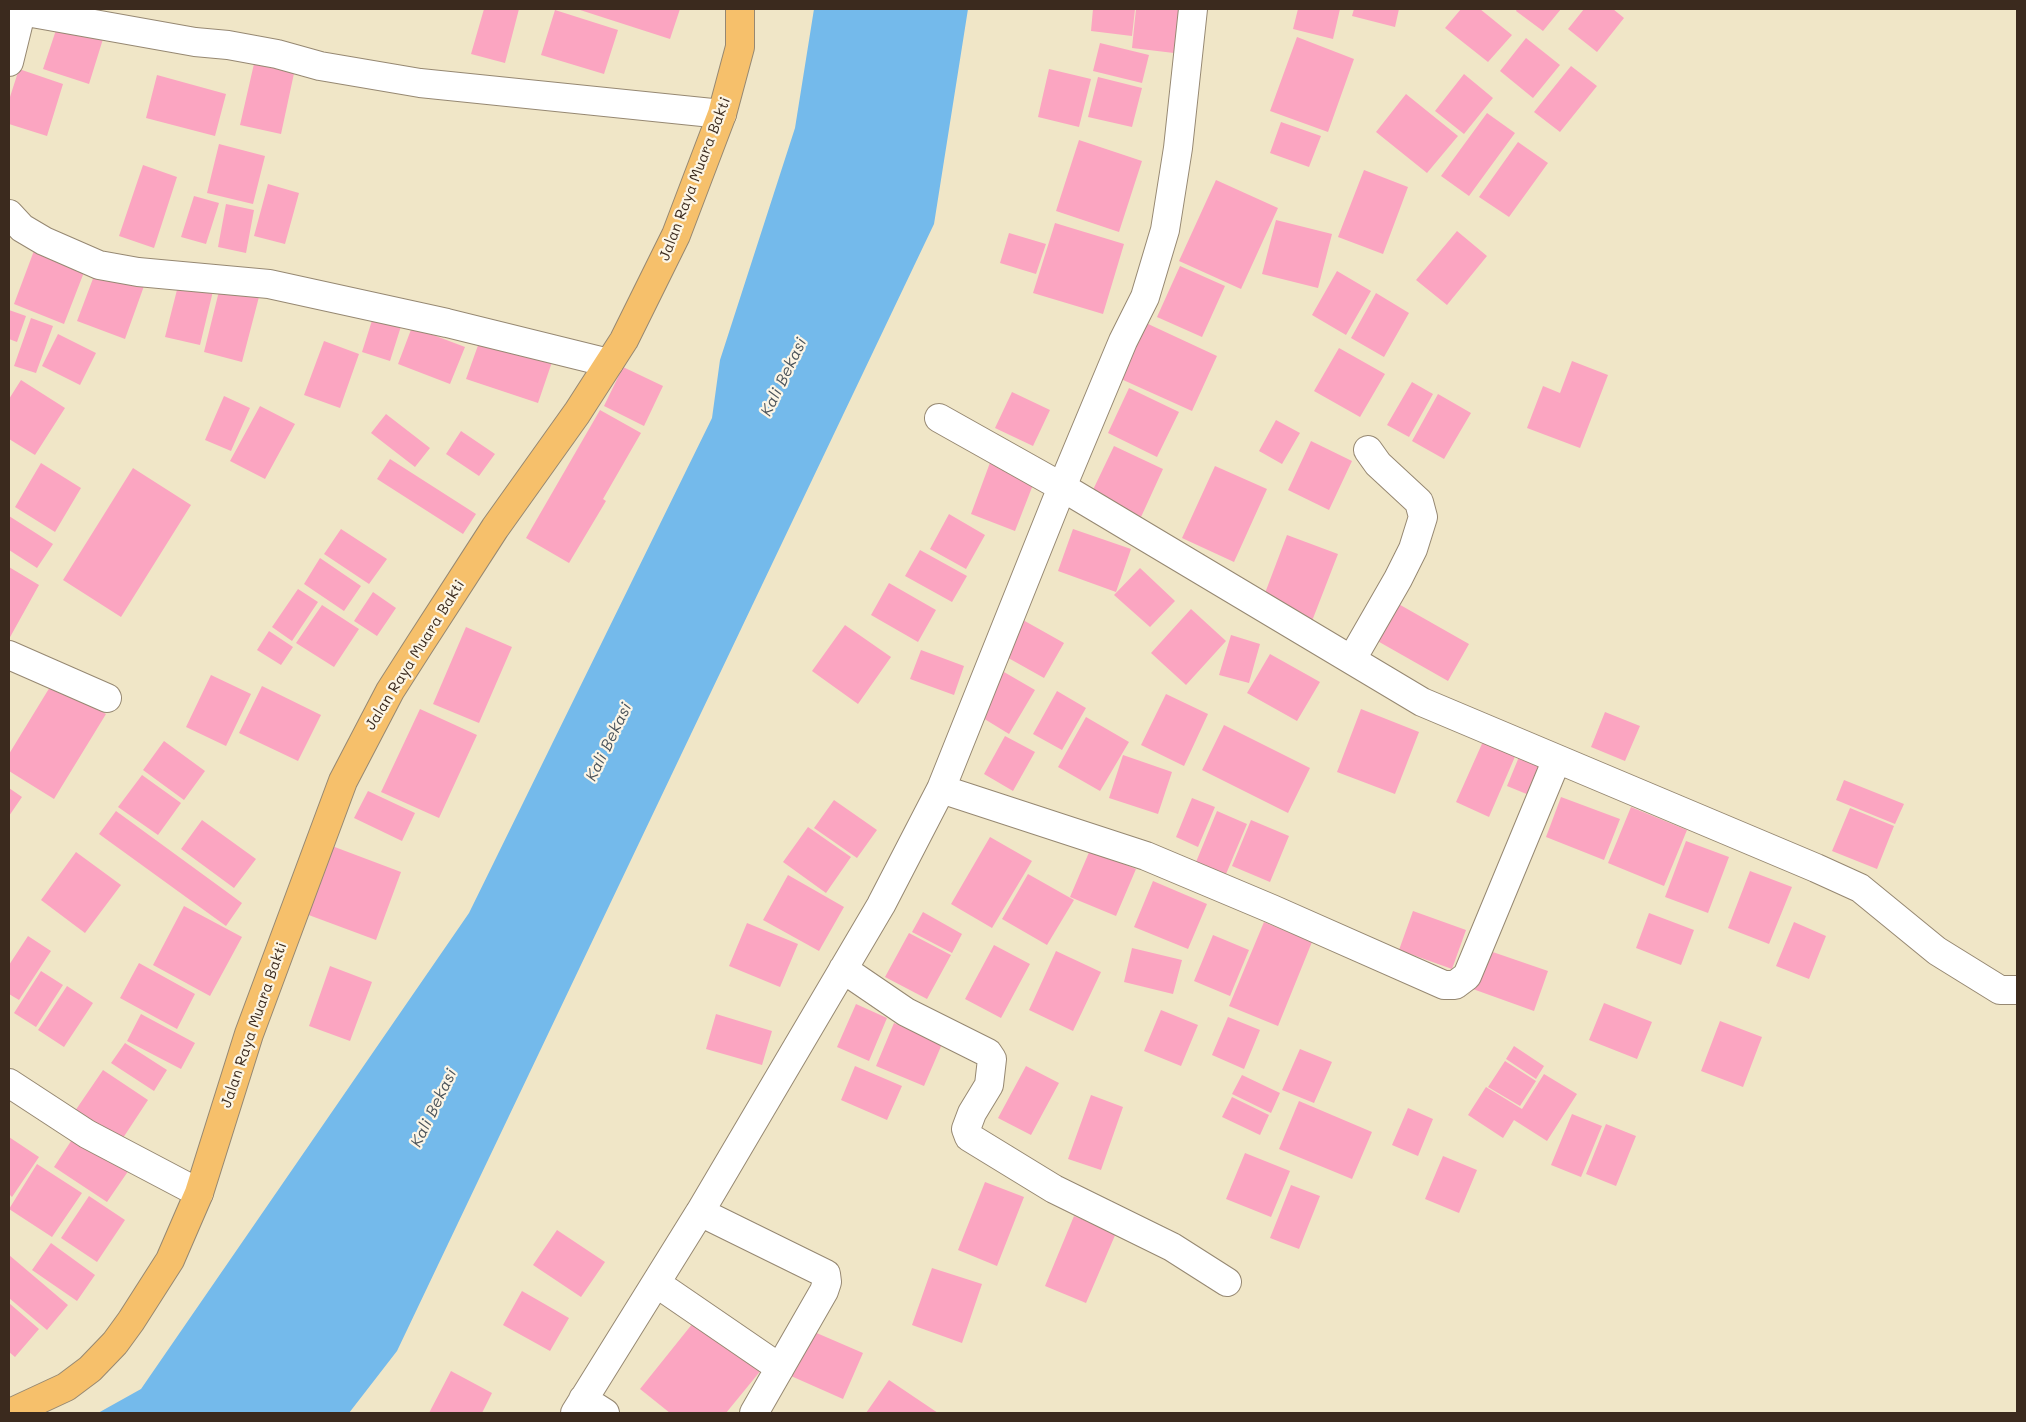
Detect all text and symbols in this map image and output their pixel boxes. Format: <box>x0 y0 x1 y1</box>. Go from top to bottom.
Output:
street label: Jalan Raya Muara Bakti <box>655 95 735 263</box>
water label: Kali Bekasi <box>757 335 811 419</box>
street label: Jalan Raya Muara Bakti <box>361 577 469 733</box>
water label: Kali Bekasi <box>582 700 636 784</box>
street label: Jalan Raya Muara Bakti <box>217 940 291 1110</box>
water label: Kali Bekasi <box>407 1066 461 1150</box>

